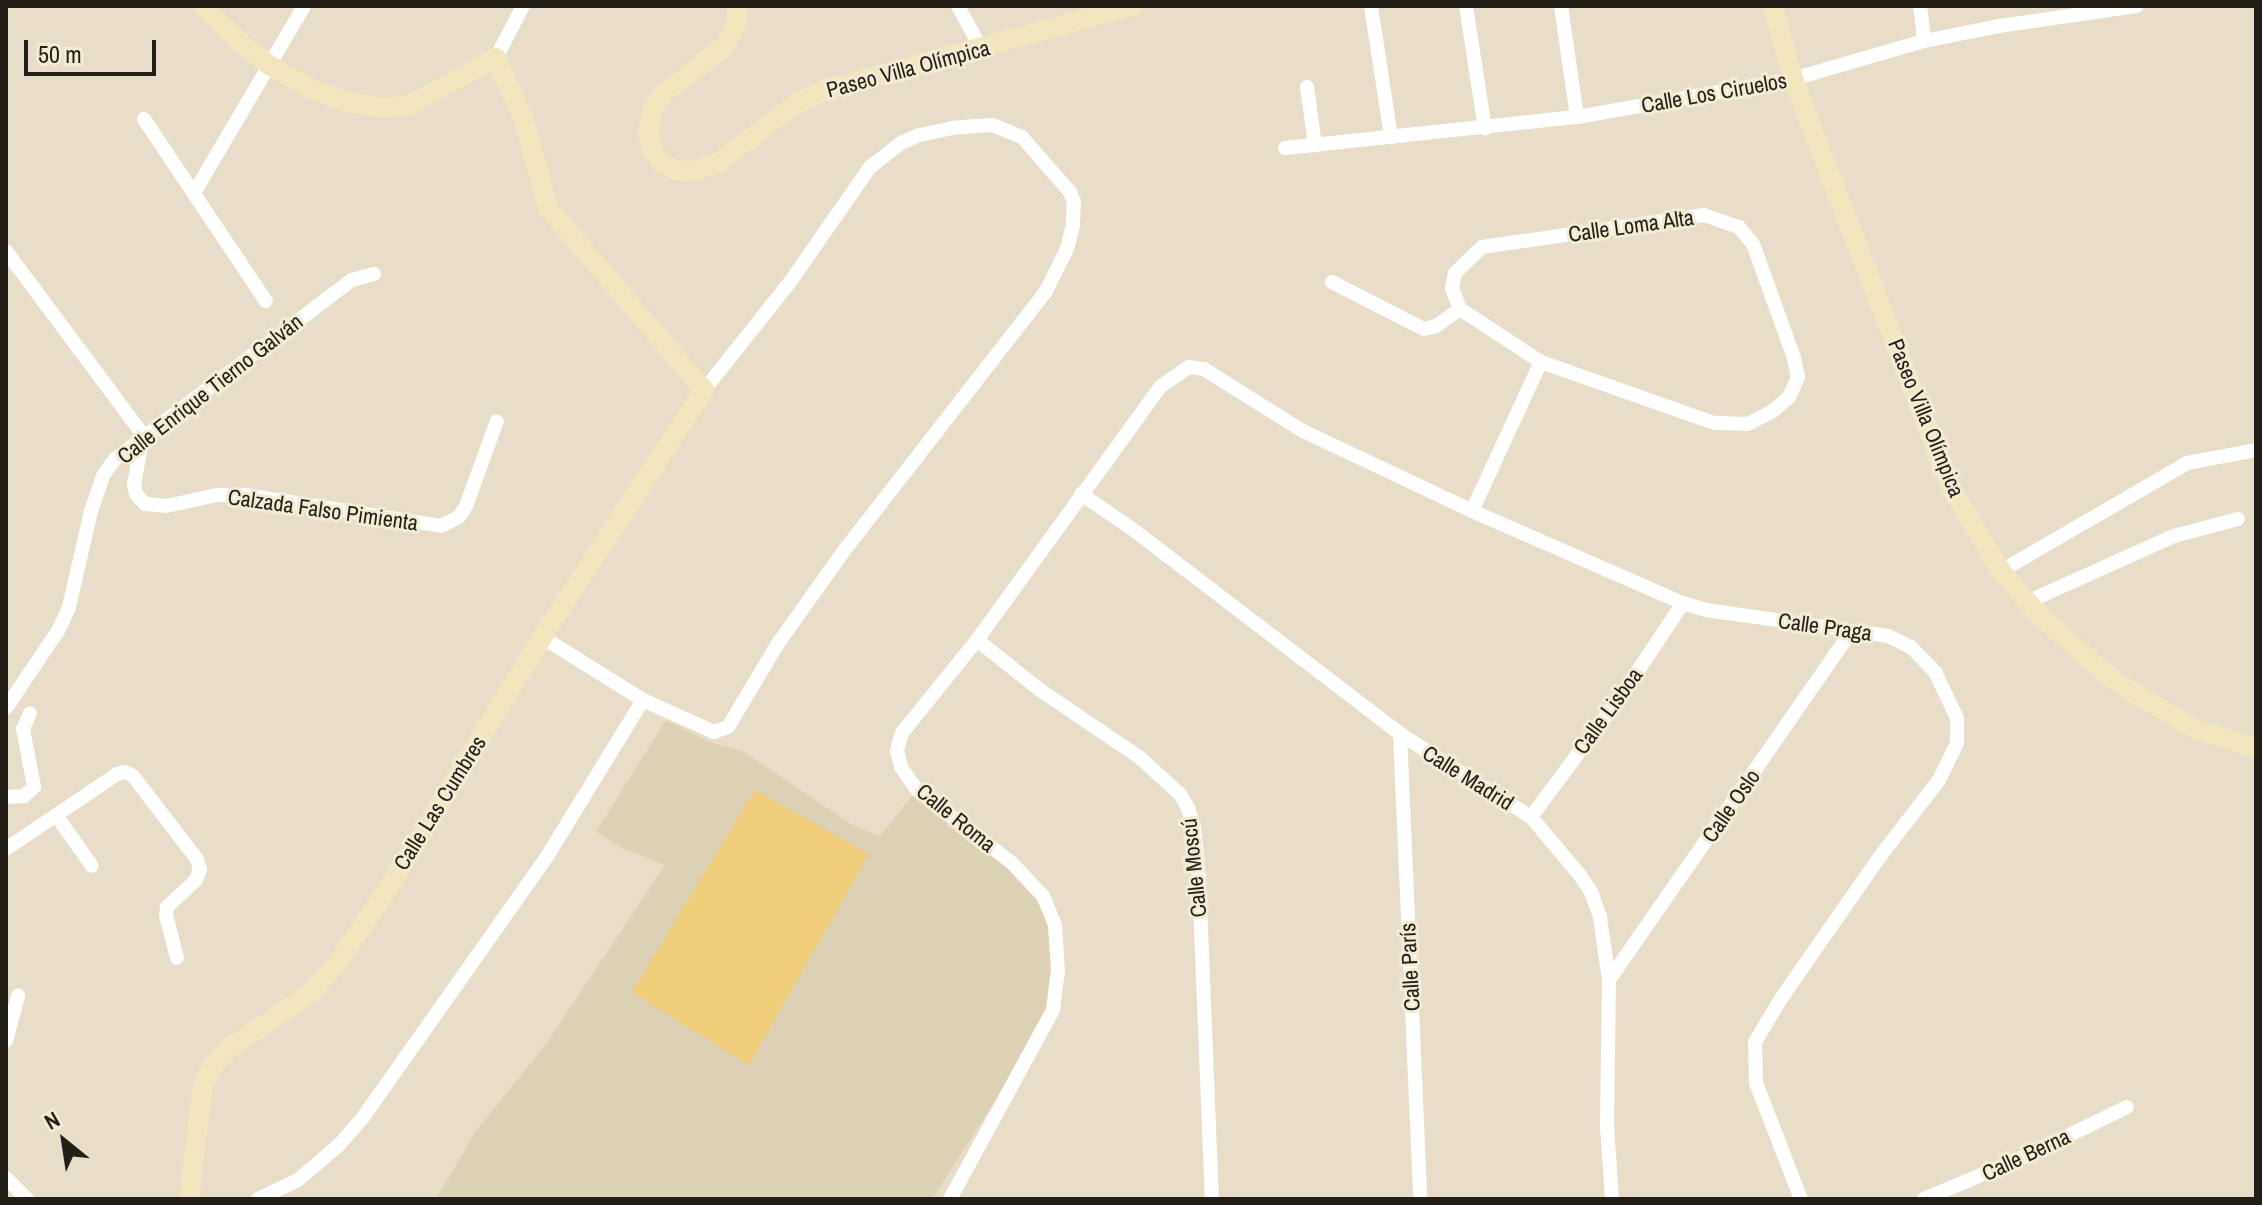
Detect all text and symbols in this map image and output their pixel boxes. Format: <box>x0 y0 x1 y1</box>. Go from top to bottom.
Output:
scale bar <box>28 24 160 74</box>
street label: Paseo Villa Olímpica <box>823 34 993 104</box>
text: 50 m <box>38 38 82 70</box>
street label: Calle Los Ciruelos <box>1639 67 1789 119</box>
street label: Calle Loma Alta <box>1566 204 1696 248</box>
street label: Calle Enrique Tierno Galván <box>112 308 308 470</box>
street label: Paseo Villa Olímpica <box>1882 335 1970 501</box>
street label: Calzada Falso Pimienta <box>226 484 420 536</box>
street label: Calle Praga <box>1776 607 1874 647</box>
street label: Calle Lisboa <box>1568 663 1648 759</box>
street label: Calle Las Cumbres <box>388 731 492 875</box>
street label: Calle Madrid <box>1418 740 1518 816</box>
street label: Calle Oslo <box>1696 764 1766 848</box>
street label: Calle Roma <box>911 778 1001 858</box>
street label: Calle Moscú <box>1176 817 1212 919</box>
street label: Calle París <box>1395 922 1425 1012</box>
north arrow <box>24 1101 104 1181</box>
text: N <box>39 1104 65 1136</box>
street label: Calle Berna <box>1978 1123 2074 1187</box>

